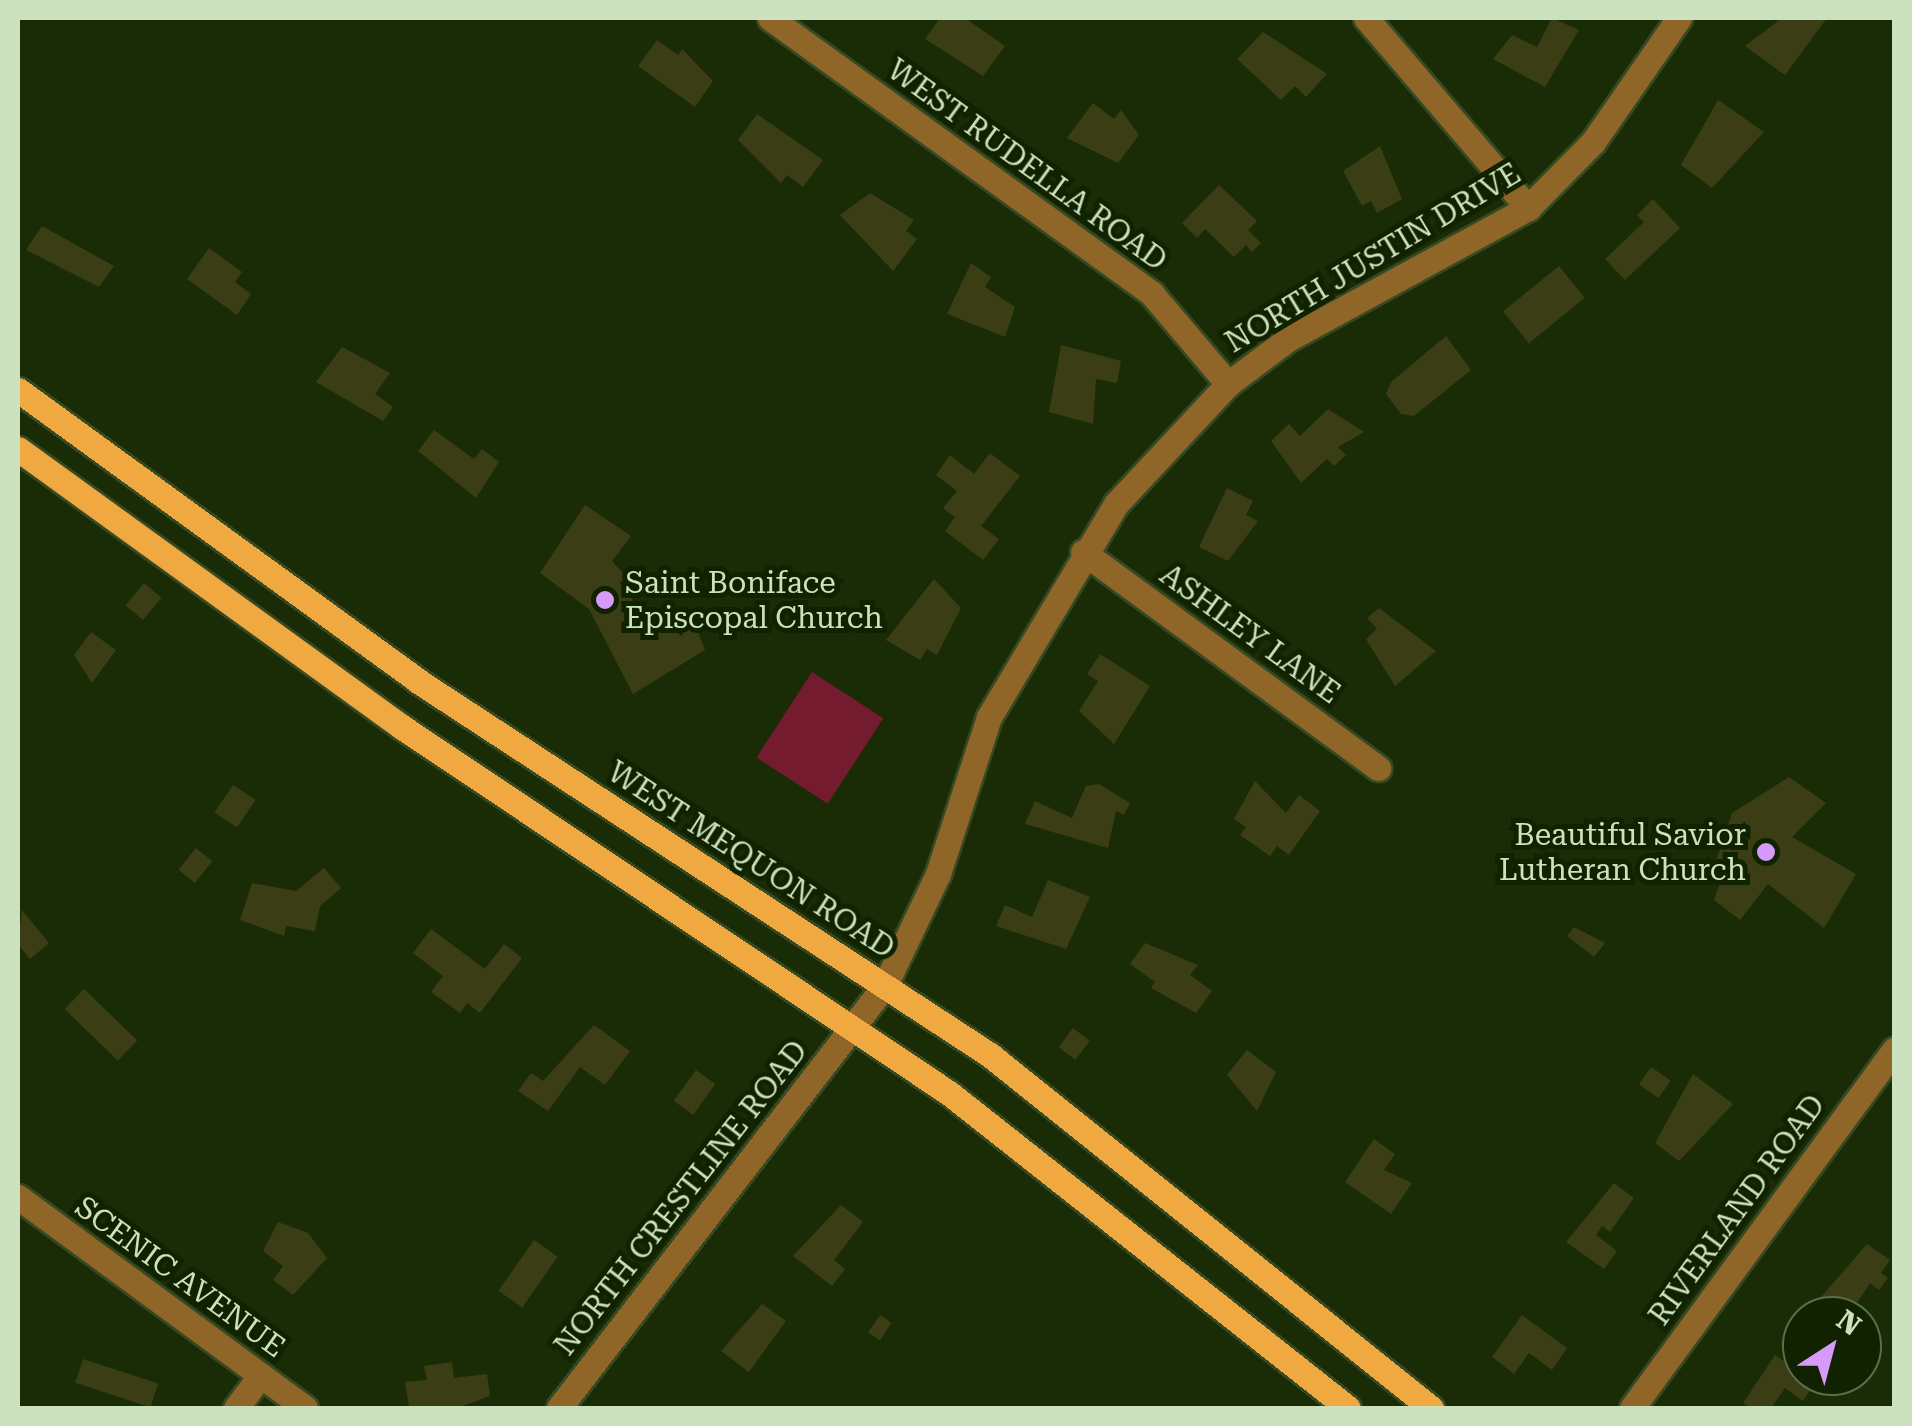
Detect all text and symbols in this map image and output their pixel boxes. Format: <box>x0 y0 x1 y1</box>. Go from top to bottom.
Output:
street label: WEST RUDELLA ROAD <box>880 52 1174 278</box>
street label: NORTH JUSTIN DRIVE <box>1219 156 1527 360</box>
street label: ASHLEY LANE <box>1153 557 1347 711</box>
place label: Saint Boniface Episcopal Church <box>625 565 883 636</box>
marker: Saint Boniface Episcopal Church <box>594 589 616 611</box>
street label: WEST MEQUON ROAD <box>601 754 901 966</box>
place label: Beautiful Savior Lutheran Church <box>1499 817 1746 888</box>
marker: Beautiful Savior Lutheran Church <box>1755 841 1777 863</box>
street label: NORTH CRESTLINE ROAD <box>547 1033 815 1363</box>
street label: RIVERLAND ROAD <box>1641 1088 1833 1332</box>
street label: SCENIC AVENUE <box>68 1189 292 1365</box>
north arrow <box>1782 1296 1882 1396</box>
text: N <box>1830 1303 1867 1343</box>

